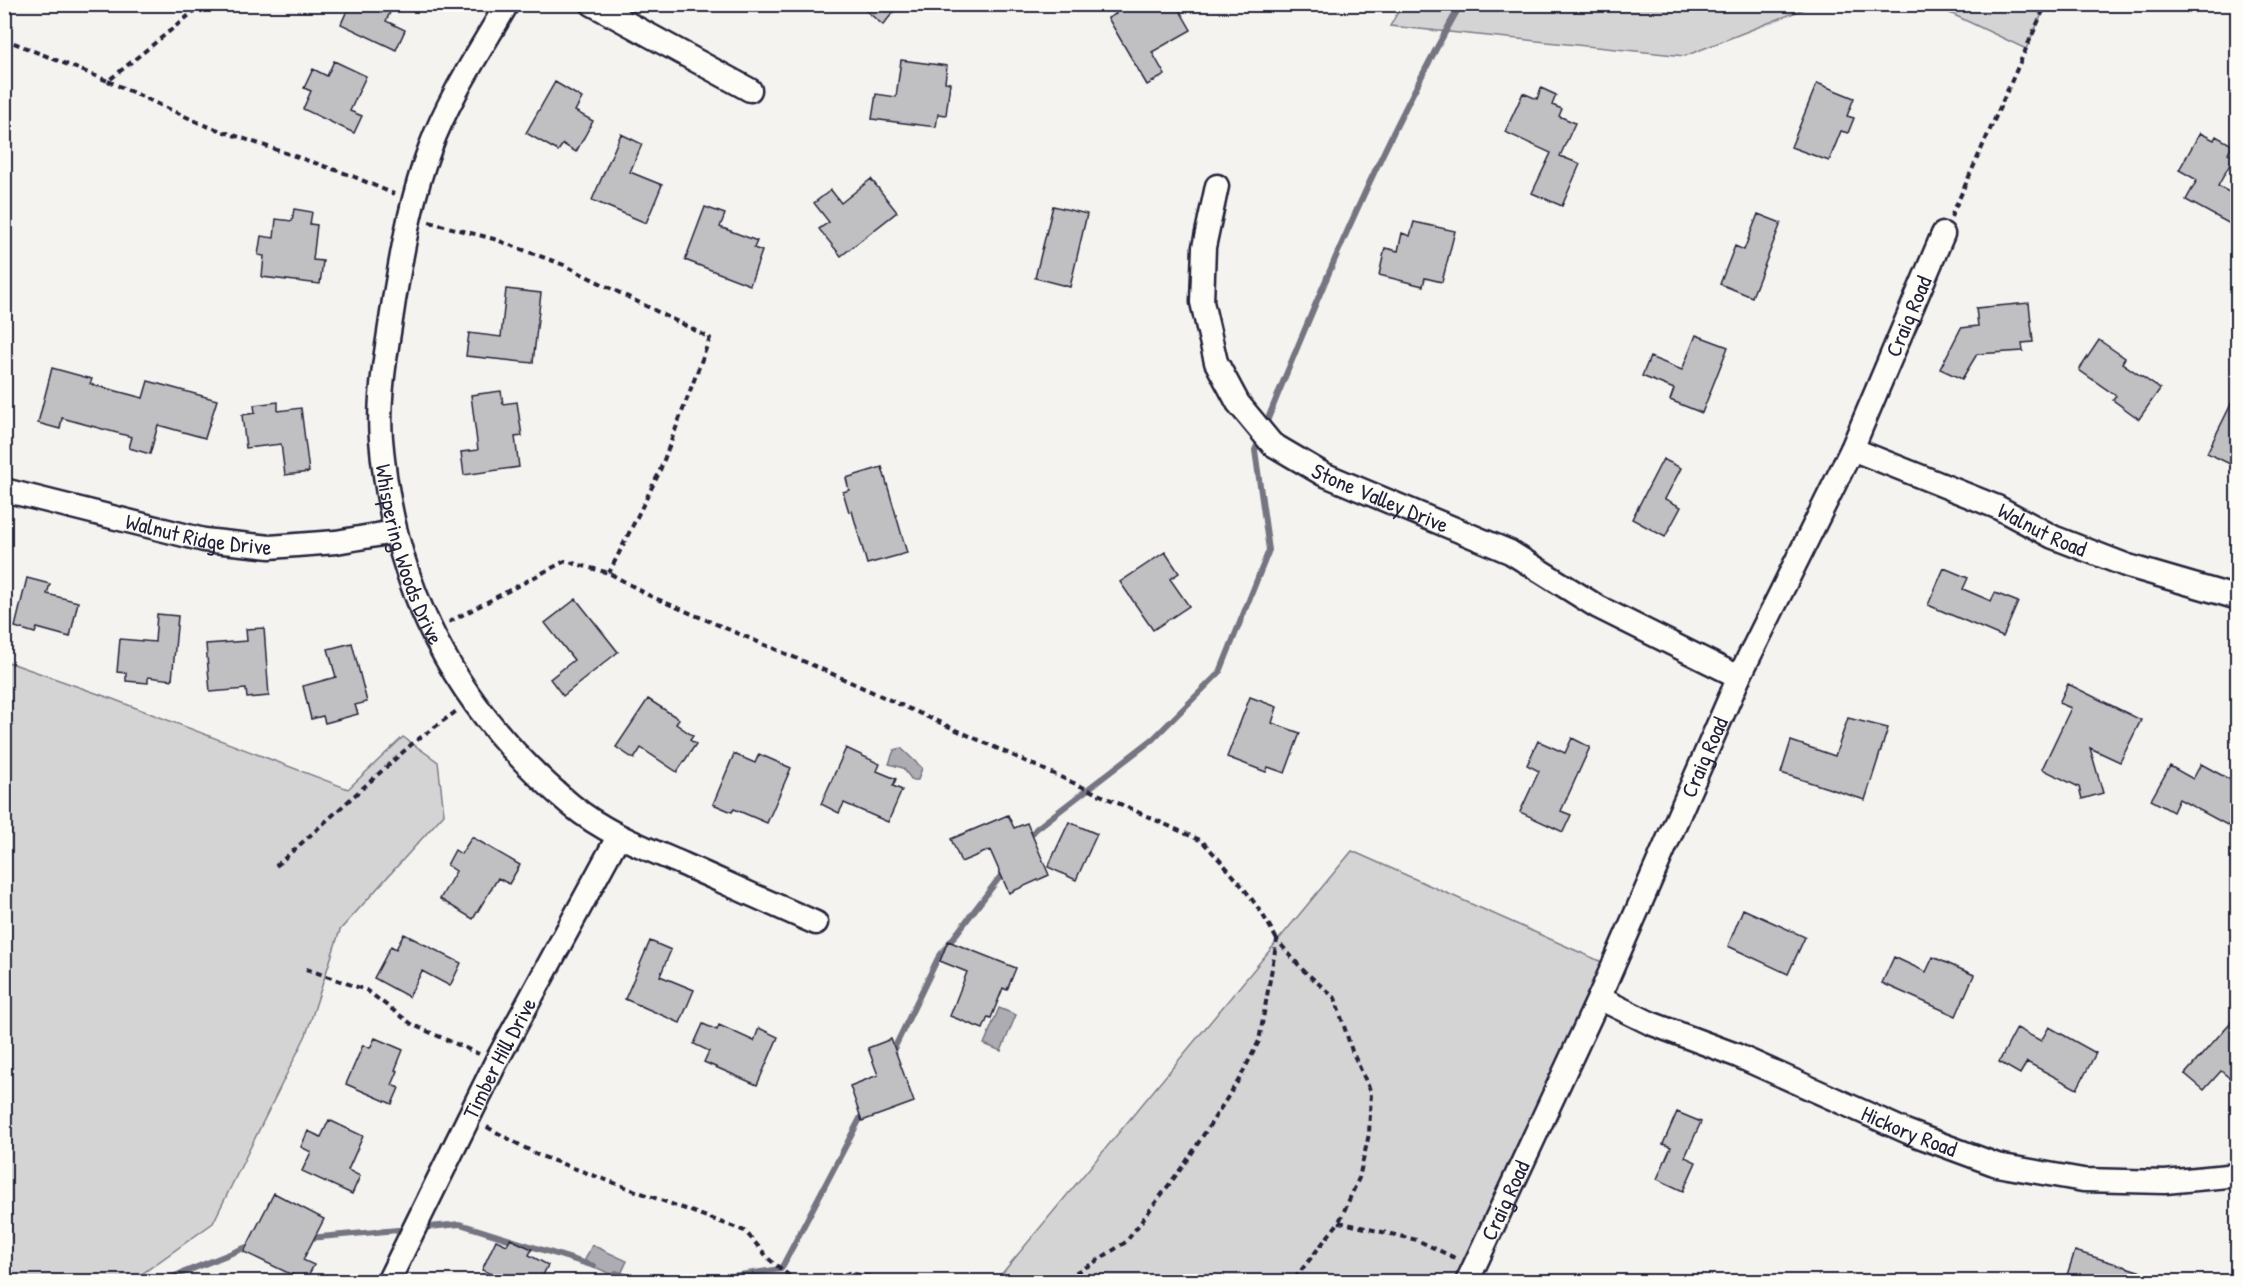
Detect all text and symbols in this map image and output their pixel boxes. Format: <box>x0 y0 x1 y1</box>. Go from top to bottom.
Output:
street label: Craig Road <box>1878 271 1939 361</box>
street label: Stone Valley Drive <box>1306 456 1453 540</box>
street label: Whispering Woods Drive <box>369 462 451 650</box>
street label: Walnut Road <box>1993 495 2092 564</box>
street label: Walnut Ridge Drive <box>123 506 273 562</box>
street label: Craig Road <box>1673 712 1735 802</box>
street label: Timber Hill Drive <box>455 992 543 1124</box>
street label: Hickory Road <box>1857 1098 1962 1164</box>
street label: Craig Road <box>1473 1155 1537 1245</box>

